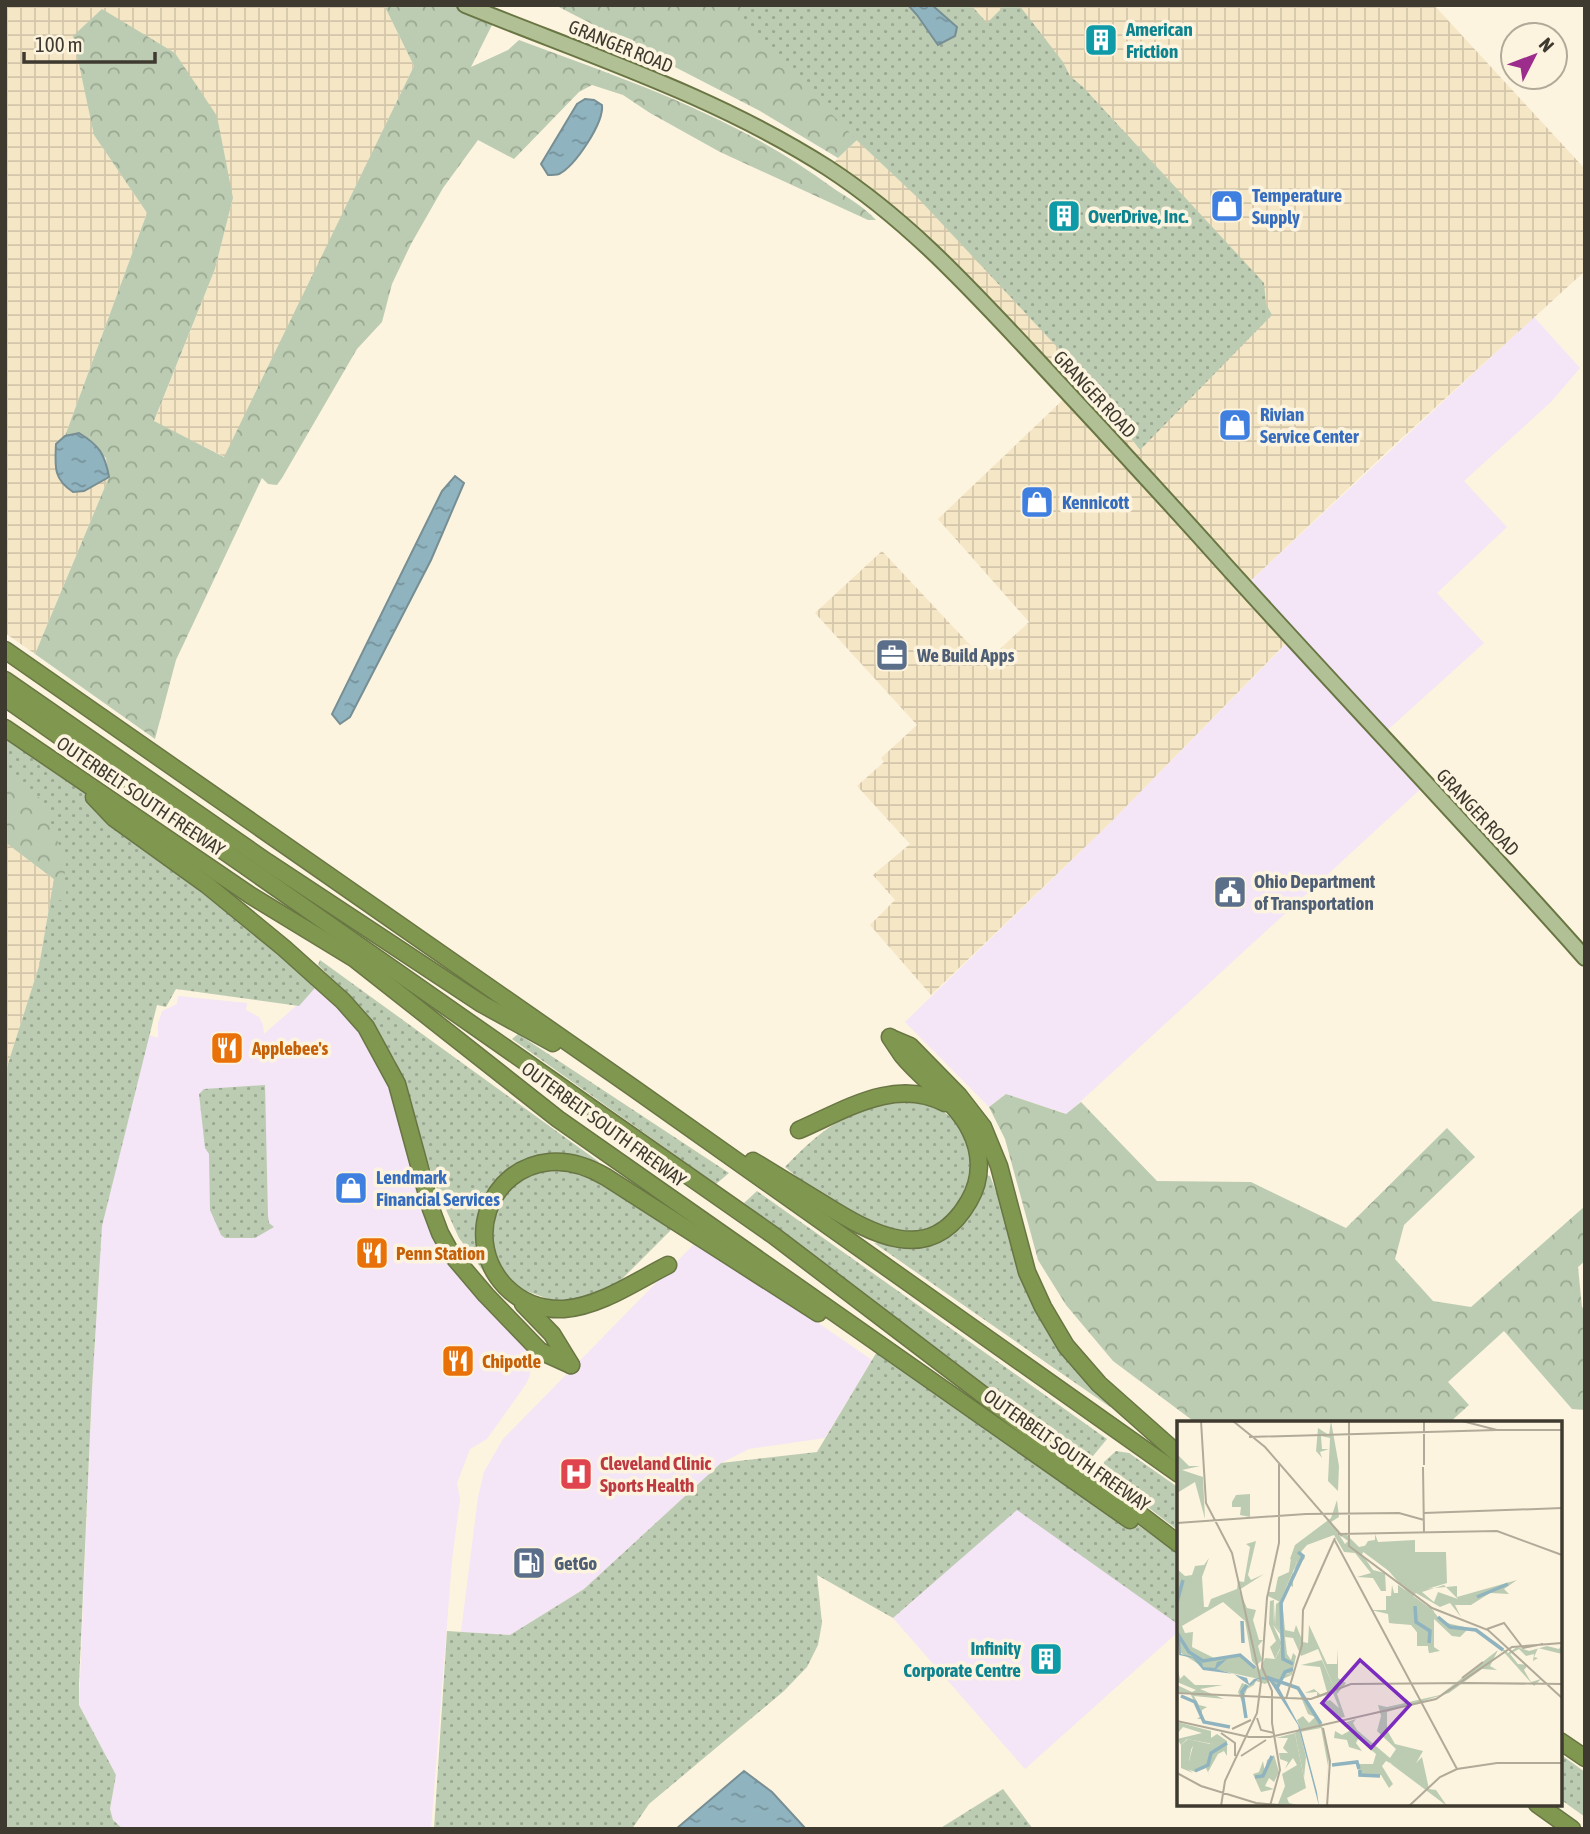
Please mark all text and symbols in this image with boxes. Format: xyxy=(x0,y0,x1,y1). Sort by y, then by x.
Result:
street label: GRANGER ROAD xyxy=(566,15,676,77)
place label: American Friction xyxy=(1125,18,1193,62)
scale bar xyxy=(24,21,156,65)
building icon: American Friction xyxy=(1082,21,1120,59)
north arrow xyxy=(1499,21,1569,91)
text: 100 m xyxy=(35,32,83,56)
text: N xyxy=(1535,33,1559,56)
place label: Temperature Supply xyxy=(1252,184,1342,228)
shop icon: Temperature Supply xyxy=(1208,187,1246,225)
building icon: OverDrive, Inc. xyxy=(1045,197,1083,235)
place label: OverDrive, Inc. xyxy=(1088,205,1189,227)
street label: GRANGER ROAD xyxy=(1049,346,1141,442)
place label: Rivian Service Center xyxy=(1260,403,1359,447)
shop icon: Rivian Service Center xyxy=(1216,406,1254,444)
shop icon: Kennicott xyxy=(1018,483,1056,521)
place label: Kennicott xyxy=(1062,491,1130,513)
office icon: We Build Apps xyxy=(873,636,911,674)
place label: We Build Apps xyxy=(916,644,1015,666)
street label: OUTERBELT SOUTH FREEWAY xyxy=(53,732,230,861)
street label: GRANGER ROAD xyxy=(1432,764,1524,860)
place label: Ohio Department of Transportation xyxy=(1254,870,1376,914)
public building icon: Ohio Department of Transportation xyxy=(1211,873,1249,911)
restaurant icon: Applebee's xyxy=(208,1029,246,1067)
place label: Applebee's xyxy=(251,1037,329,1059)
street label: OUTERBELT SOUTH FREEWAY xyxy=(518,1057,691,1191)
place label: Lendmark Financial Services xyxy=(376,1166,500,1210)
shop icon: Lendmark Financial Services xyxy=(332,1169,370,1207)
restaurant icon: Penn Station xyxy=(353,1234,391,1272)
place label: Penn Station xyxy=(396,1242,485,1264)
restaurant icon: Chipotle xyxy=(439,1342,477,1380)
place label: Chipotle xyxy=(482,1350,541,1372)
street label: OUTERBELT SOUTH FREEWAY xyxy=(980,1384,1155,1516)
inset map xyxy=(1177,1421,1562,1806)
place label: Cleveland Clinic Sports Health xyxy=(600,1452,711,1496)
hospital icon: Cleveland Clinic Sports Health xyxy=(557,1455,595,1493)
fuel station icon: GetGo xyxy=(510,1544,548,1582)
place label: GetGo xyxy=(554,1552,597,1574)
place label: Infinity Corporate Centre xyxy=(903,1637,1021,1681)
building icon: Infinity Corporate Centre xyxy=(1027,1640,1065,1678)

